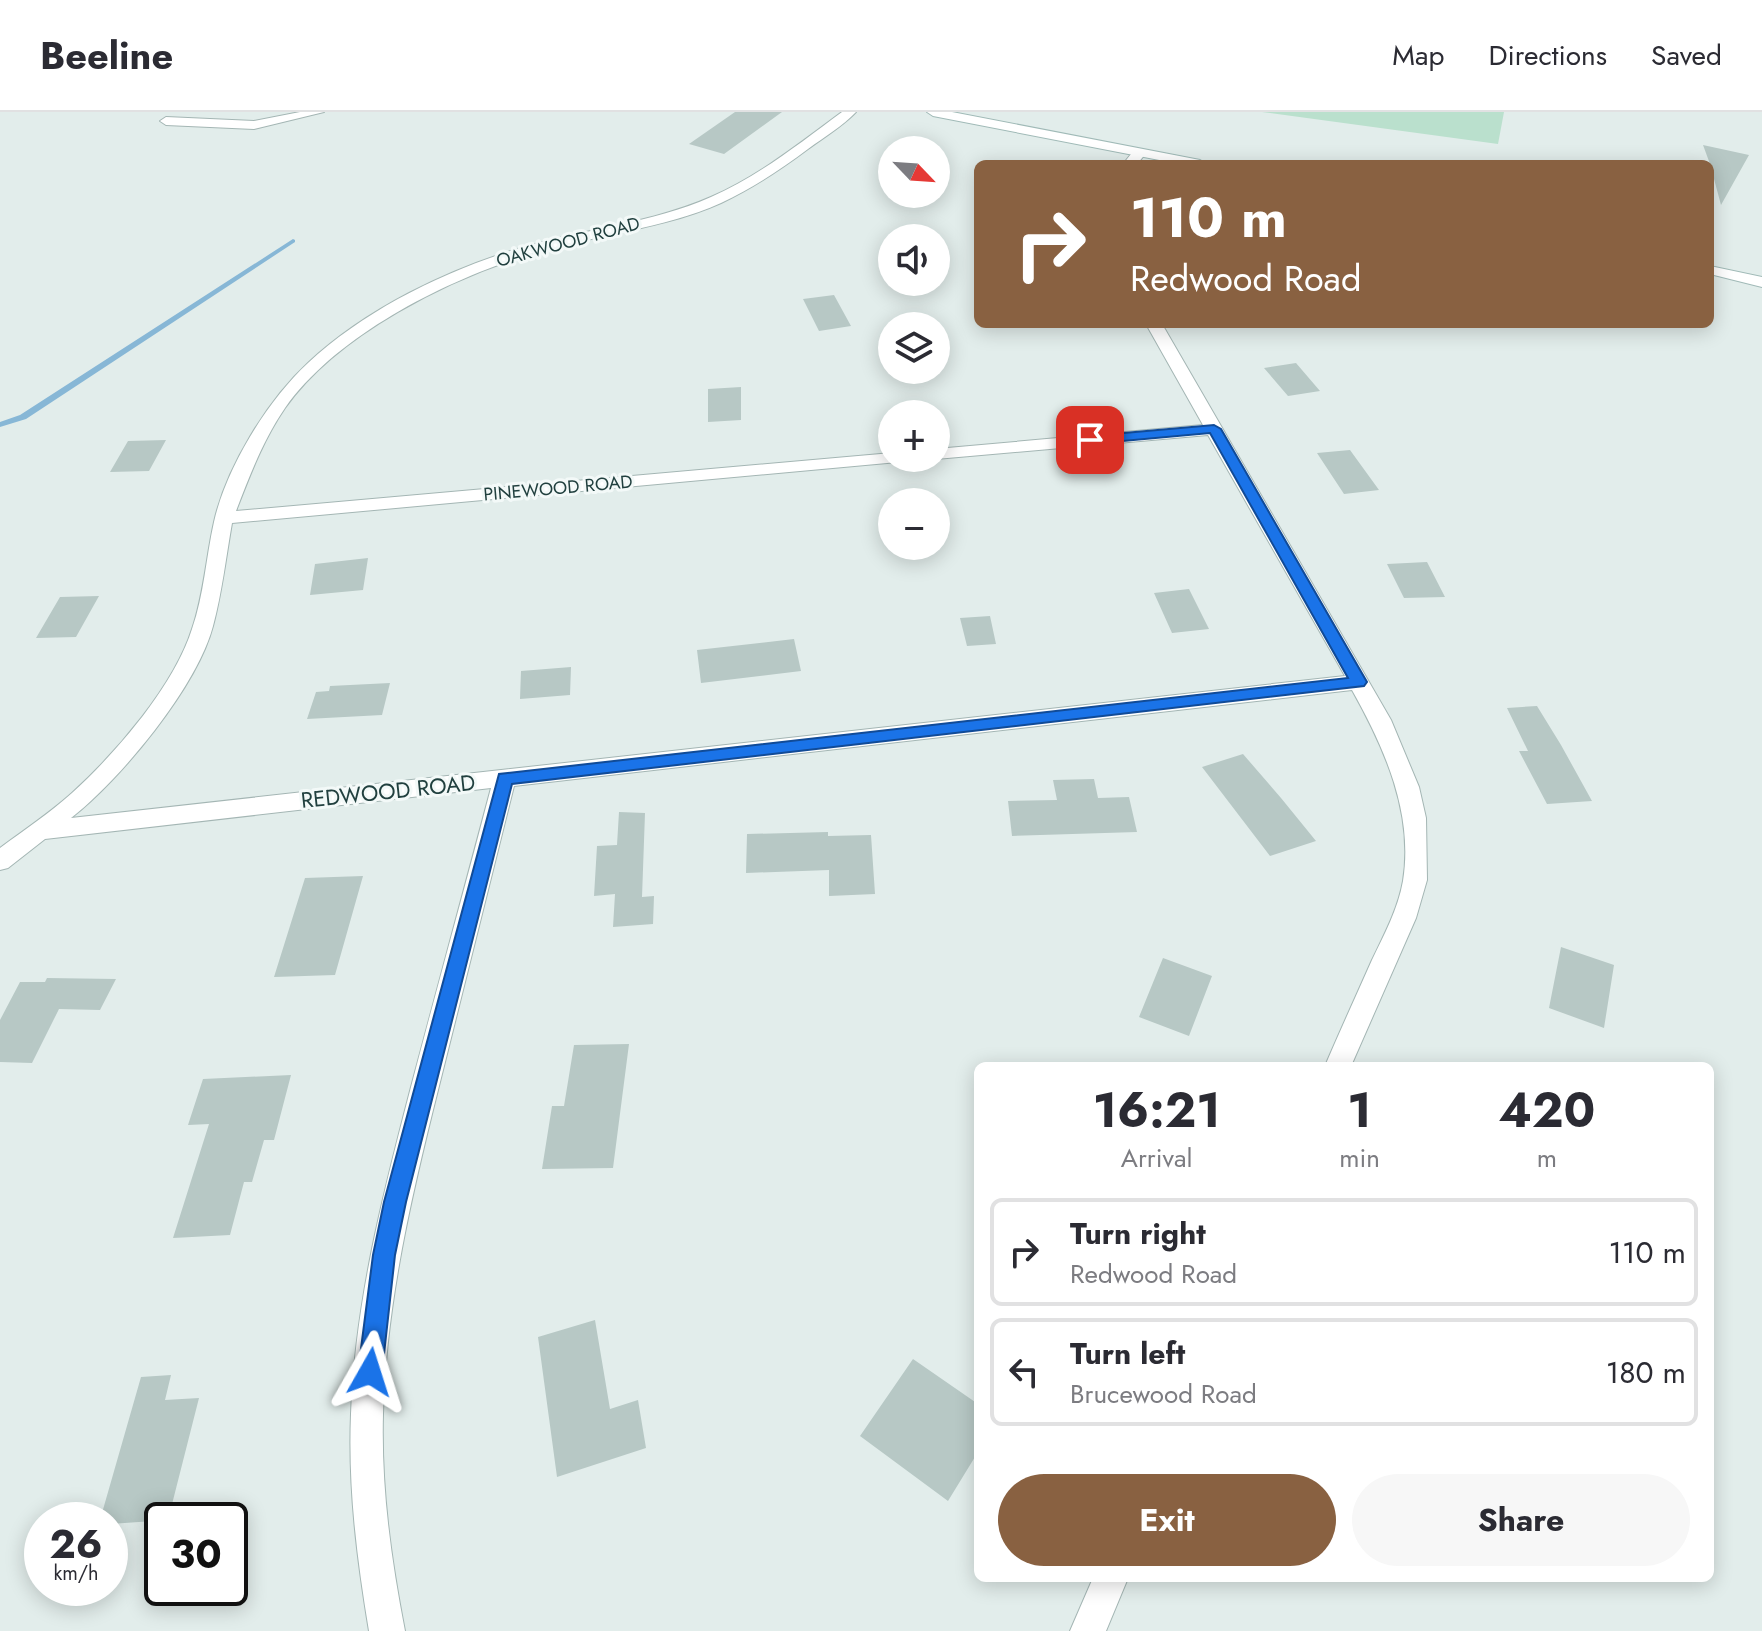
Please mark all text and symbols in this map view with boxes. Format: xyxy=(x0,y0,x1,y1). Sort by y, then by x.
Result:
text: Beeline xyxy=(40,28,173,83)
text: Map xyxy=(1392,35,1444,76)
text: Directions xyxy=(1488,35,1607,76)
text: Saved xyxy=(1651,35,1722,76)
north arrow xyxy=(878,136,950,208)
map controls xyxy=(878,136,950,560)
text: 110 m xyxy=(1130,177,1287,258)
icon: right xyxy=(998,192,1102,296)
street label: OAKWOOD ROAD xyxy=(493,210,643,274)
button: sound xyxy=(878,224,950,296)
text: Redwood Road xyxy=(1130,252,1361,304)
button: layers xyxy=(878,312,950,384)
button: + xyxy=(878,400,950,472)
pin xyxy=(1056,406,1124,474)
icon: arrive xyxy=(1068,418,1112,462)
street label: PINEWOOD ROAD xyxy=(482,469,634,507)
button: − xyxy=(878,488,950,560)
street label: REDWOOD ROAD xyxy=(299,766,477,816)
text: 16:21 xyxy=(1093,1076,1221,1145)
text: 1 xyxy=(1347,1076,1372,1145)
text: 420 xyxy=(1499,1076,1595,1145)
text: Arrival xyxy=(1121,1139,1192,1177)
text: min xyxy=(1339,1139,1380,1177)
text: m xyxy=(1537,1139,1557,1177)
text: Turn right xyxy=(1070,1212,1206,1255)
icon: right xyxy=(1002,1230,1046,1274)
text: 110 m xyxy=(1609,1231,1686,1274)
text: Redwood Road xyxy=(1070,1255,1237,1293)
position arrow xyxy=(328,1330,412,1414)
text: Turn left xyxy=(1070,1332,1185,1375)
icon: left xyxy=(1002,1350,1046,1394)
text: 180 m xyxy=(1606,1351,1686,1394)
text: Brucewood Road xyxy=(1070,1375,1257,1413)
button: Exit xyxy=(998,1474,1336,1566)
button: Share xyxy=(1352,1474,1690,1566)
speed limit sign: 30 xyxy=(144,1502,248,1606)
text: 26 xyxy=(50,1515,103,1573)
text: km/h xyxy=(53,1559,99,1588)

